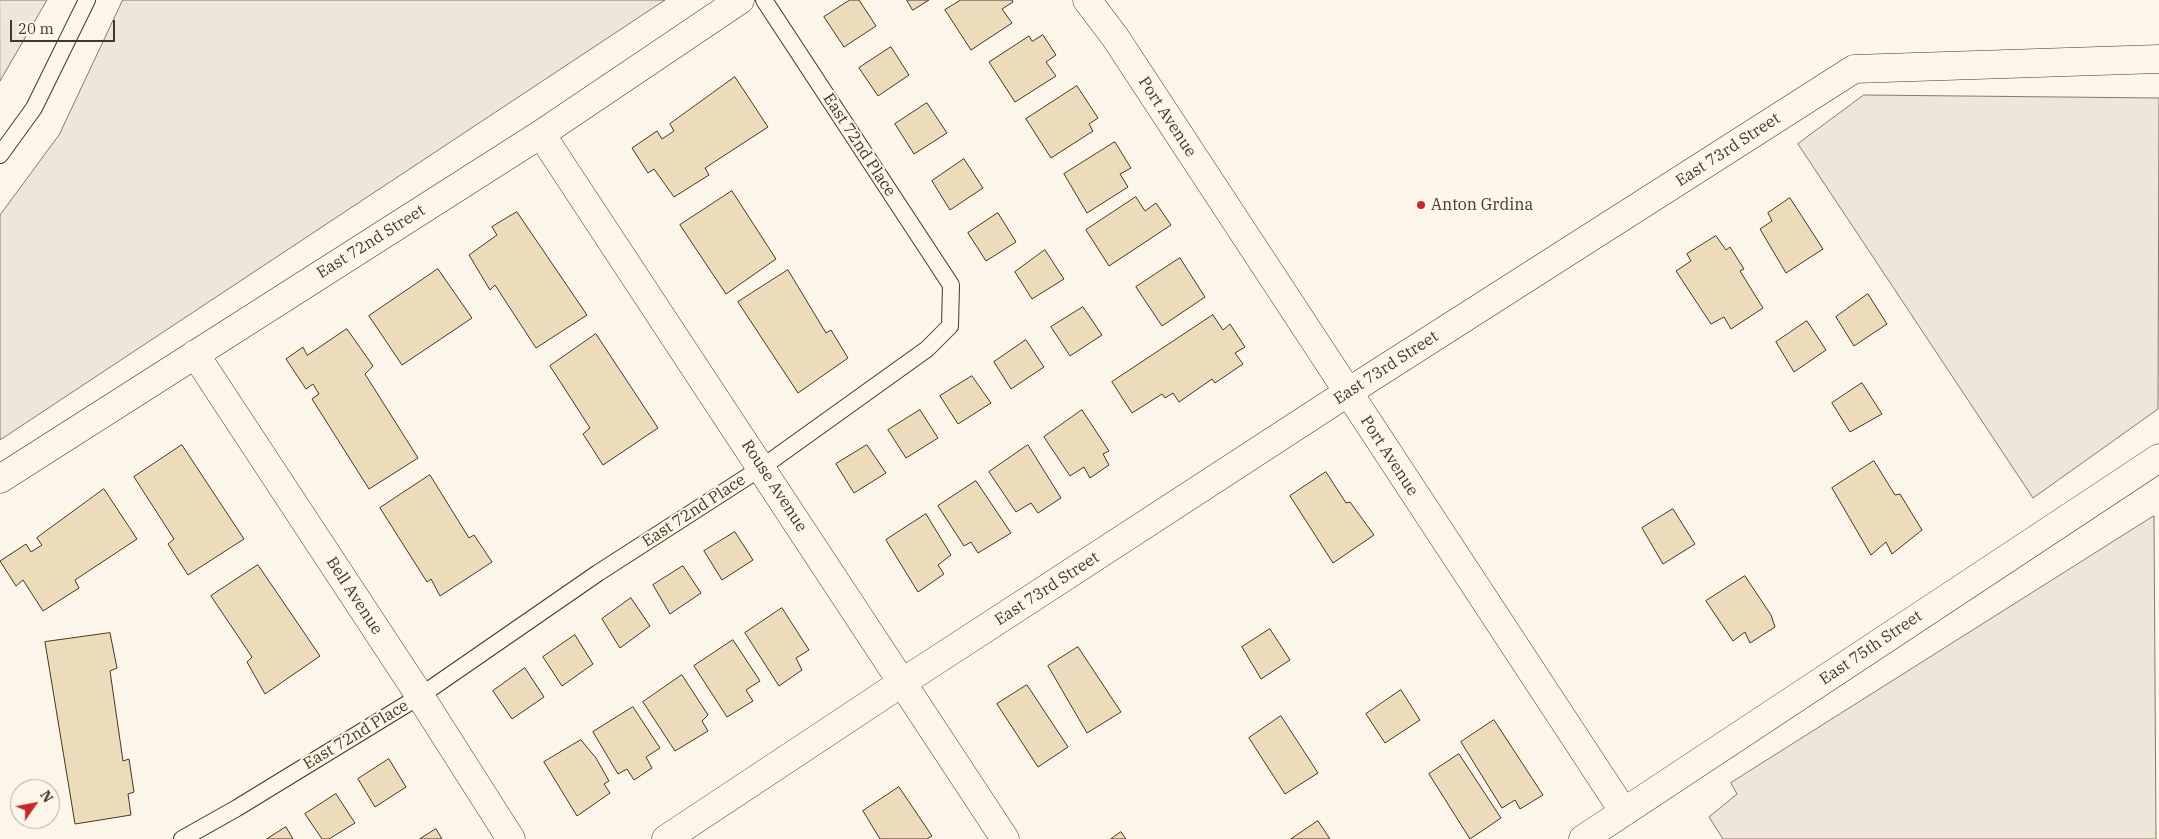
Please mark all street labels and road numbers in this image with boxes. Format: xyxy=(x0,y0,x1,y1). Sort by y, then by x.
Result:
street label: Port Avenue xyxy=(1134,73,1200,161)
street label: East 72nd Place xyxy=(819,90,899,200)
street label: East 73rd Street xyxy=(1672,109,1784,191)
street label: East 72nd Street xyxy=(313,201,429,283)
street label: East 73rd Street xyxy=(1330,327,1442,409)
street label: Port Avenue xyxy=(1356,412,1422,500)
street label: Rouse Avenue xyxy=(737,436,811,536)
street label: East 72nd Place xyxy=(639,471,749,551)
street label: East 73rd Street xyxy=(991,548,1103,630)
street label: Bell Avenue xyxy=(322,554,386,638)
street label: East 75th Street xyxy=(1816,607,1926,689)
street label: East 72nd Place xyxy=(300,696,412,774)

